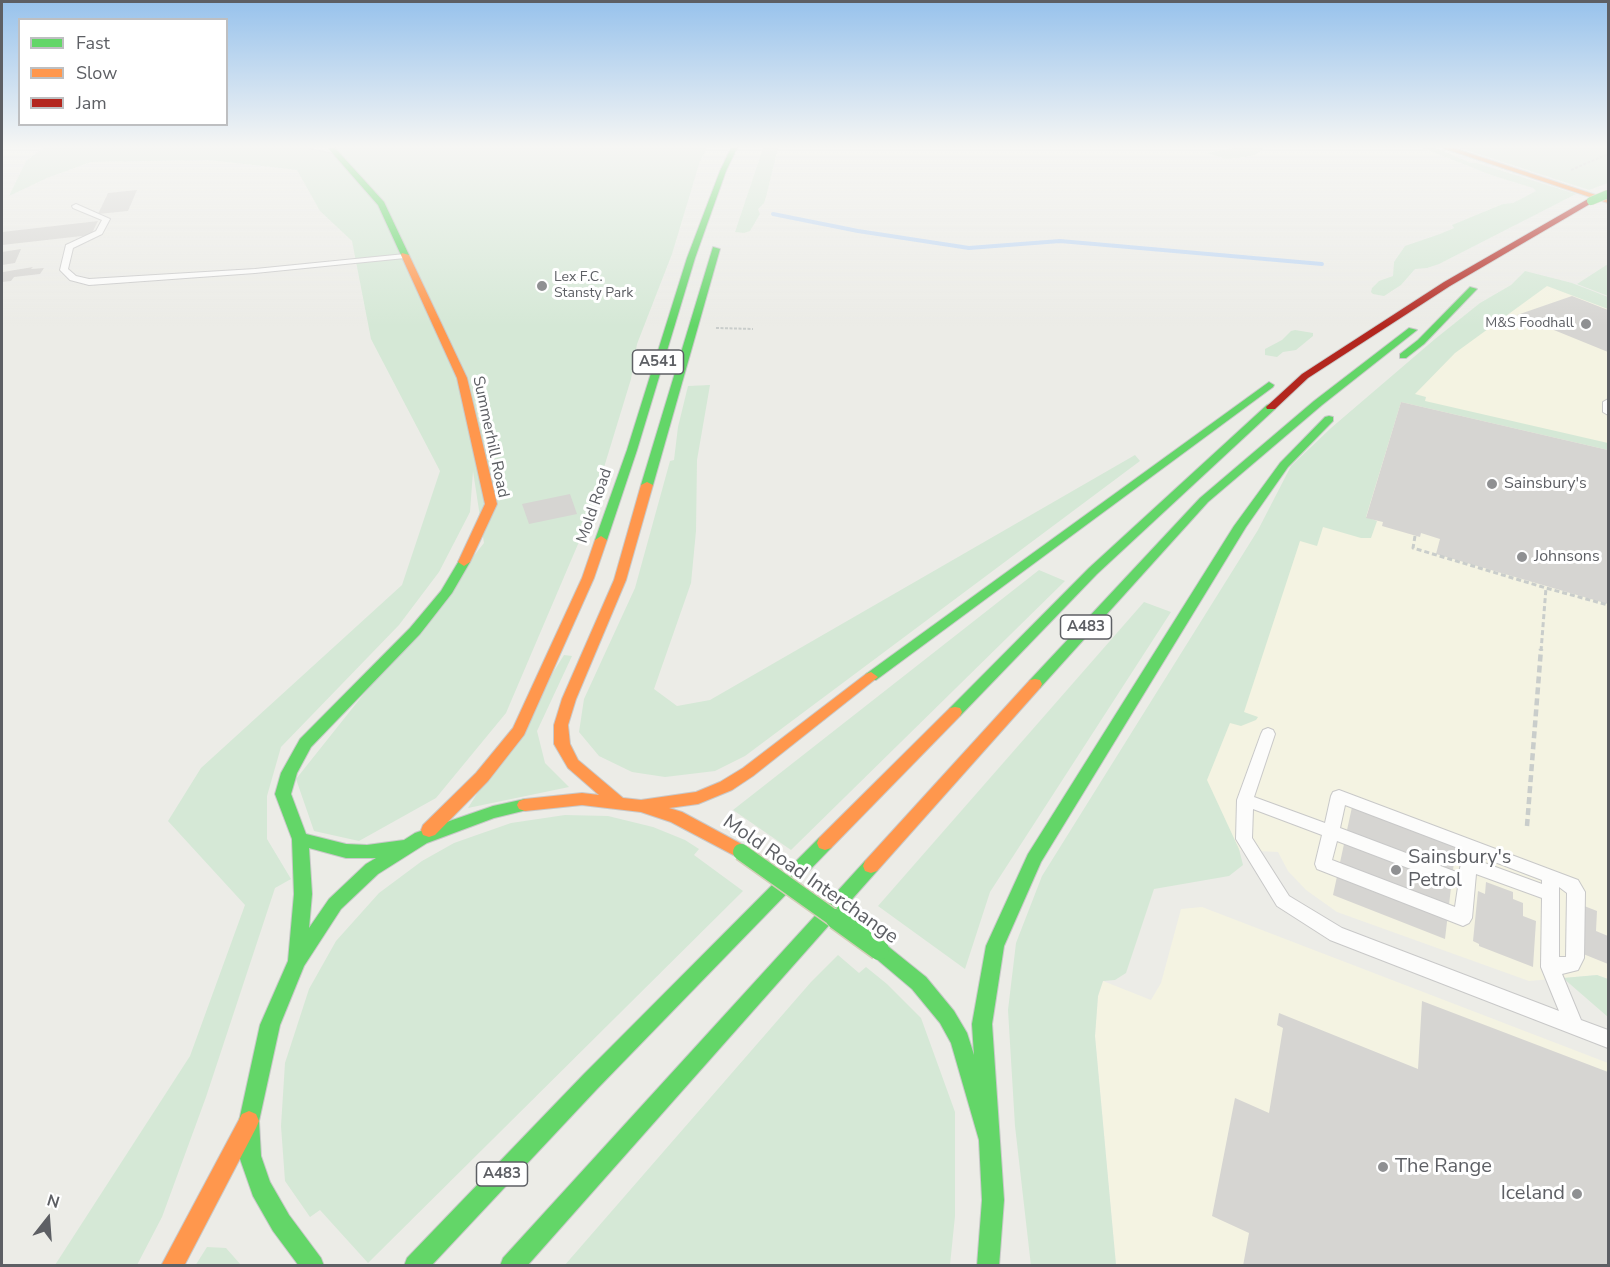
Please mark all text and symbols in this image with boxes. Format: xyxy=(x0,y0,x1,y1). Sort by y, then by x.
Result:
legend xyxy=(18,18,228,126)
text: Fast xyxy=(76,31,110,55)
text: Slow xyxy=(76,61,117,85)
text: Jam xyxy=(76,91,107,115)
place label: Lex F.C. Stansty Park xyxy=(554,270,633,302)
marker: Lex F.C. Stansty Park xyxy=(535,279,549,293)
place label: M&S Foodhall xyxy=(1485,316,1574,332)
marker: M&S Foodhall xyxy=(1579,317,1593,331)
road number: A541 xyxy=(632,350,684,374)
street label: Summerhill Road xyxy=(468,374,512,500)
street label: Mold Road xyxy=(573,466,617,546)
place label: Sainsbury's xyxy=(1504,474,1587,494)
marker: Sainsbury's xyxy=(1485,477,1499,491)
place label: Johnsons xyxy=(1534,547,1600,567)
marker: Johnsons xyxy=(1515,550,1529,564)
road number: A483 xyxy=(1060,615,1112,639)
street label: Mold Road Interchange xyxy=(718,810,902,950)
place label: Sainsbury's Petrol xyxy=(1408,846,1511,893)
marker: Sainsbury's Petrol xyxy=(1389,863,1403,877)
place label: The Range xyxy=(1395,1155,1492,1179)
marker: The Range xyxy=(1376,1160,1390,1174)
road number: A483 xyxy=(476,1162,528,1186)
place label: Iceland xyxy=(1501,1182,1565,1206)
marker: Iceland xyxy=(1570,1187,1584,1201)
north arrow xyxy=(18,1189,78,1249)
text: N xyxy=(44,1190,62,1214)

